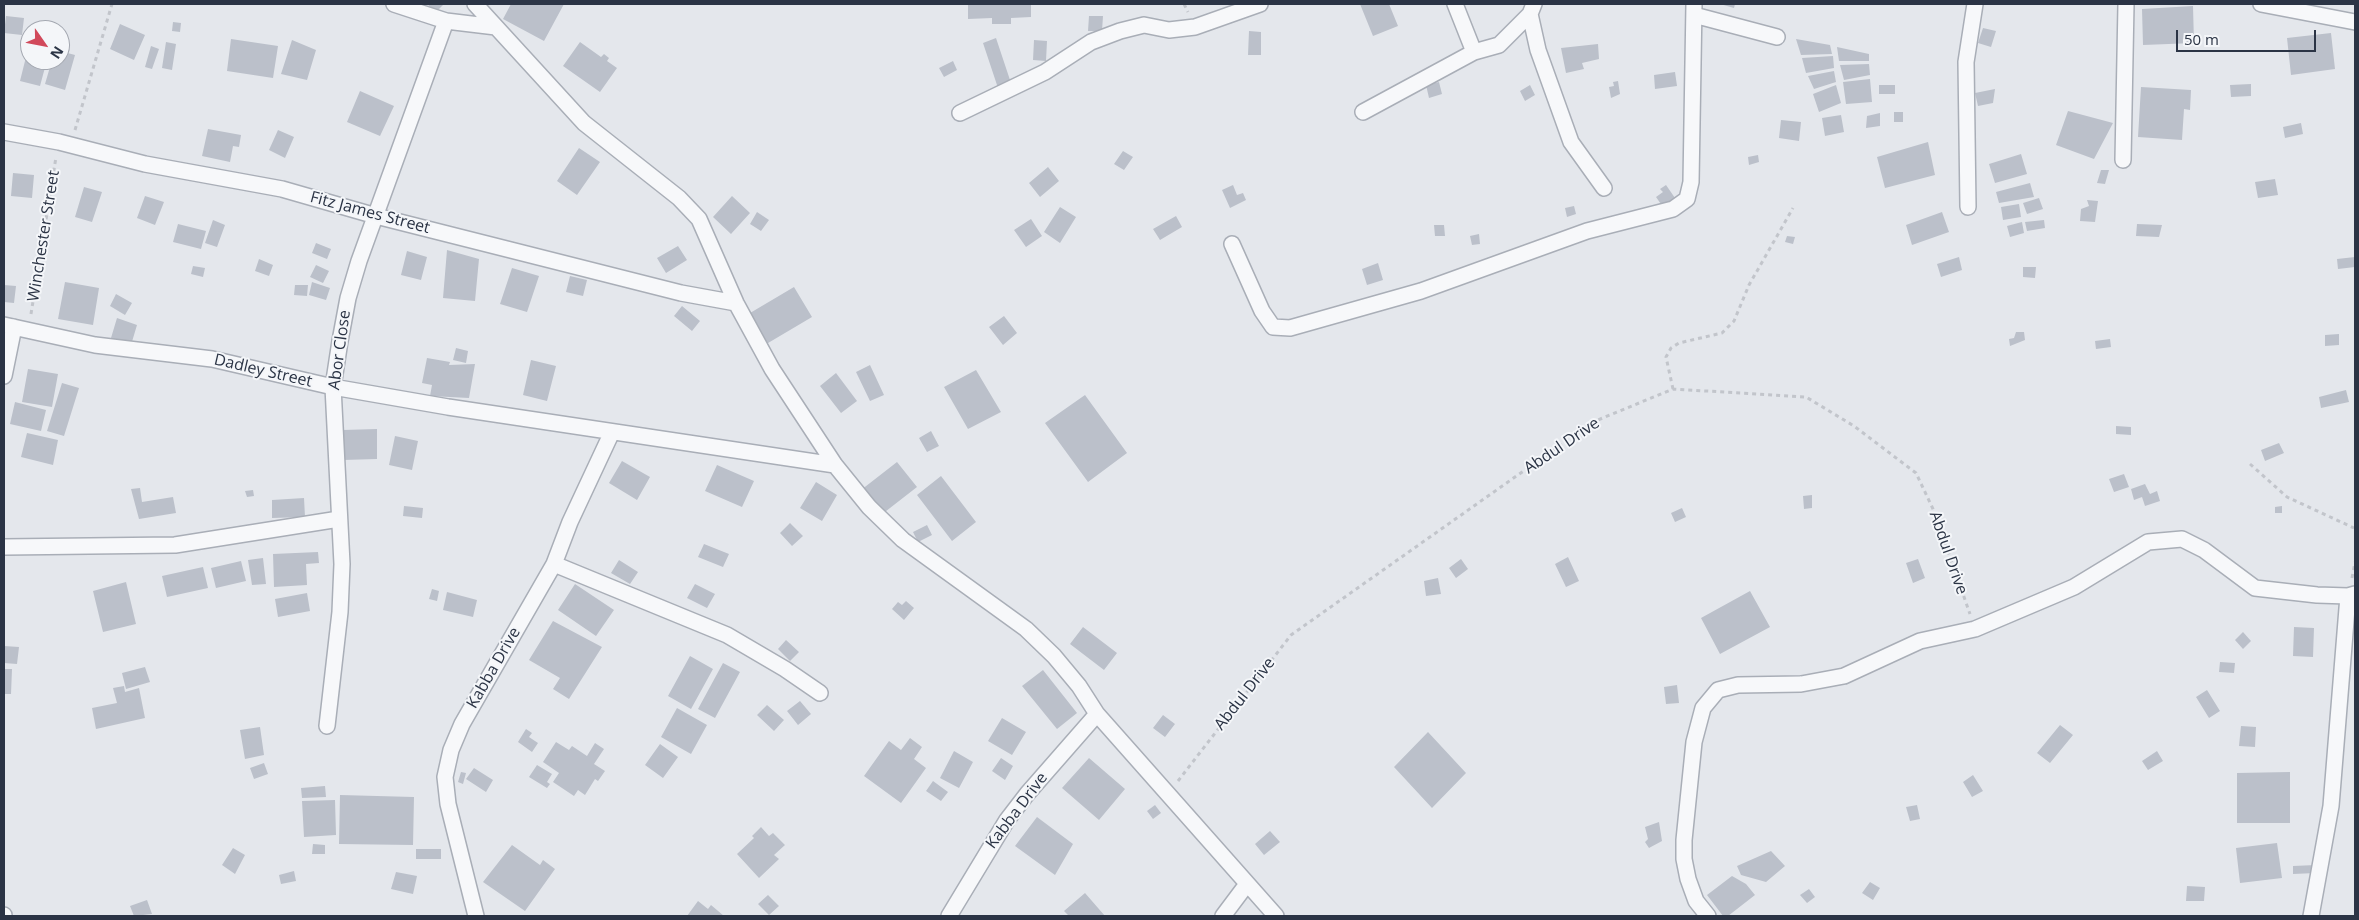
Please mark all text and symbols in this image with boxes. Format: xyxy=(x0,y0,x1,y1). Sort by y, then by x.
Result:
north arrow xyxy=(20,20,70,70)
scale bar xyxy=(2179,20,2319,52)
text: 50 m xyxy=(2184,29,2219,49)
text: N xyxy=(46,43,68,63)
street label: Winchester Street xyxy=(24,169,64,303)
street label: Fitz James Street xyxy=(308,188,432,238)
street label: Abor Close xyxy=(325,309,355,391)
street label: Dadley Street xyxy=(212,350,314,392)
street label: Abdul Drive xyxy=(1521,414,1603,478)
street label: Abdul Drive xyxy=(1925,509,1971,597)
street label: Kabba Drive xyxy=(463,624,525,712)
street label: Abdul Drive xyxy=(1211,654,1279,734)
street label: Kabba Drive xyxy=(982,769,1052,853)

